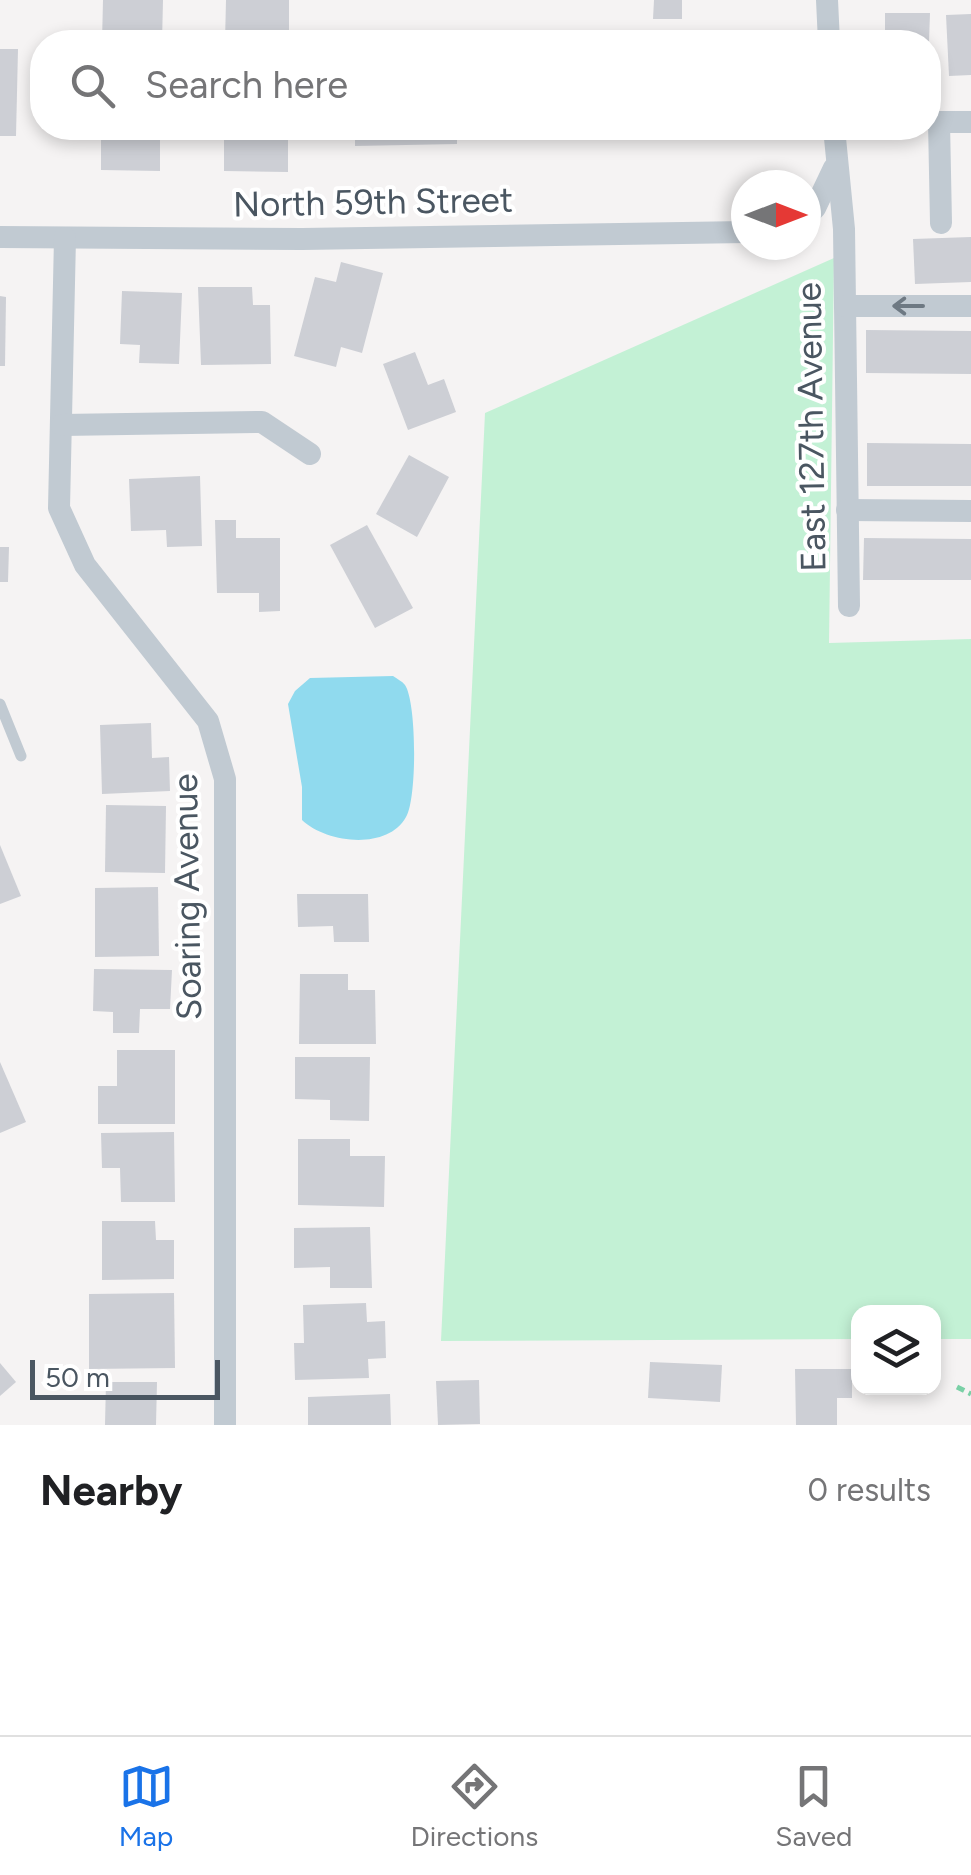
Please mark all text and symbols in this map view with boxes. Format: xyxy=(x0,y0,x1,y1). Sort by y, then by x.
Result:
search box xyxy=(30,30,941,140)
icon: search xyxy=(65,58,120,113)
text: Search here xyxy=(145,62,348,108)
north arrow xyxy=(731,170,821,260)
street label: North 59th Street xyxy=(233,179,513,225)
street label: East 127th Avenue xyxy=(787,282,835,572)
one-way arrow xyxy=(892,296,924,316)
street label: Soaring Avenue xyxy=(164,773,210,1021)
map controls xyxy=(851,1305,941,1395)
button: layers xyxy=(851,1305,941,1395)
scale bar xyxy=(30,1355,220,1400)
text: 50 m xyxy=(45,1360,110,1394)
text: Nearby xyxy=(40,1465,182,1516)
text: 0 results xyxy=(807,1471,931,1509)
tab: Map xyxy=(119,1759,174,1853)
tab: Directions xyxy=(411,1759,538,1853)
tab: Saved xyxy=(775,1759,852,1853)

